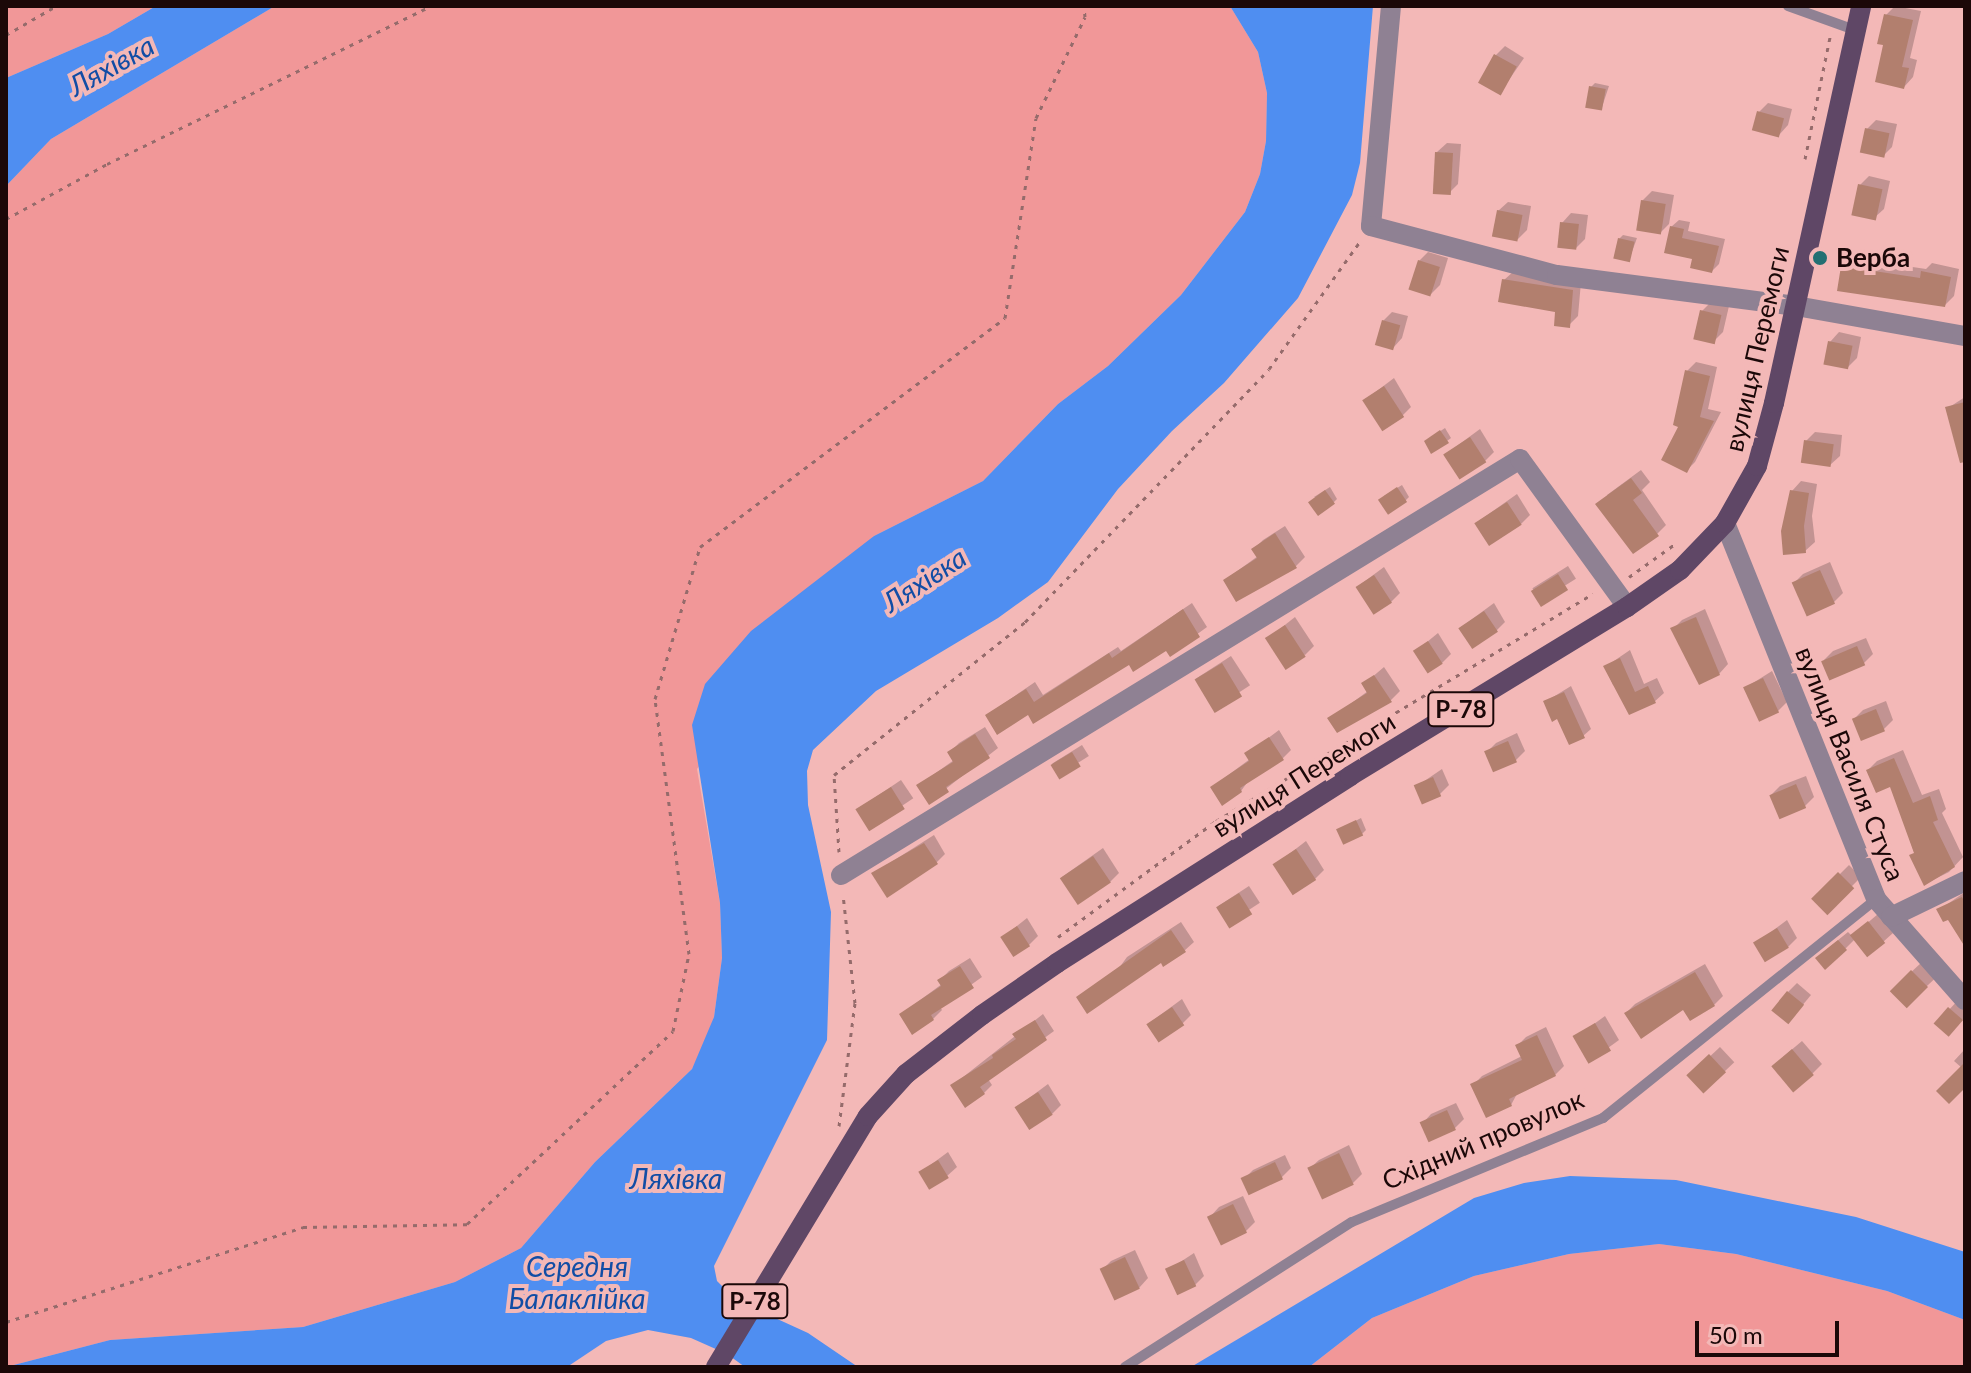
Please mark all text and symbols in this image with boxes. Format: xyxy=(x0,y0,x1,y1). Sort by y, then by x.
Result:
water label: Ляхівка xyxy=(62,28,160,102)
place label: Верба xyxy=(1836,242,1910,274)
street label: вулиця Перемоги xyxy=(1718,243,1796,455)
marker: Верба xyxy=(1811,249,1829,267)
water label: Ляхівка xyxy=(876,540,972,618)
street label: вулиця Василя Стуса xyxy=(1789,642,1911,886)
road number: Р-78 xyxy=(1427,689,1495,729)
street label: вулиця Перемоги xyxy=(1207,706,1401,844)
street label: Східний провулок xyxy=(1378,1083,1588,1197)
water label: Ляхівка xyxy=(630,1161,722,1195)
water label: Середня Балаклійка xyxy=(508,1249,646,1315)
road number: Р-78 xyxy=(721,1281,789,1321)
scale bar xyxy=(1699,1305,1843,1355)
text: 50 m xyxy=(1709,1320,1763,1349)

